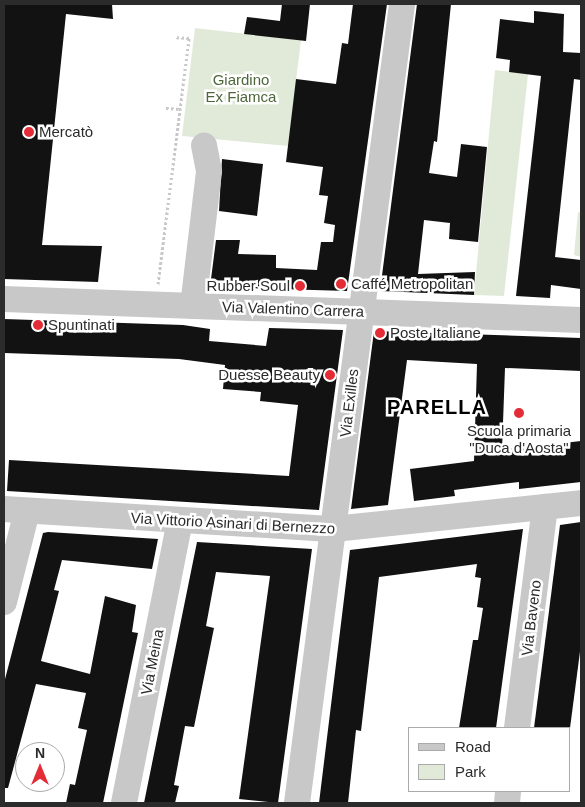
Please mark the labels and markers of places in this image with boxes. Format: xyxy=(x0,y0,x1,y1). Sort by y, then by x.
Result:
place label: Mercatò xyxy=(39,123,93,141)
marker: Mercatò xyxy=(23,126,35,138)
place label: Caffé Metropolitan xyxy=(351,275,473,293)
place label: Rubber Soul xyxy=(207,277,290,295)
marker: Caffé Metropolitan xyxy=(335,278,347,290)
marker: Rubber Soul xyxy=(294,280,306,292)
place label: Spuntinati xyxy=(48,316,115,334)
marker: Spuntinati xyxy=(32,319,44,331)
place label: Poste Italiane xyxy=(390,324,481,342)
marker: Poste Italiane xyxy=(374,327,386,339)
place label: Duesse Beauty xyxy=(218,366,320,384)
marker: Duesse Beauty xyxy=(324,369,336,381)
marker: Scuola primaria "Duca d'Aosta" xyxy=(513,407,525,419)
place label: Scuola primaria "Duca d'Aosta" xyxy=(467,421,571,456)

